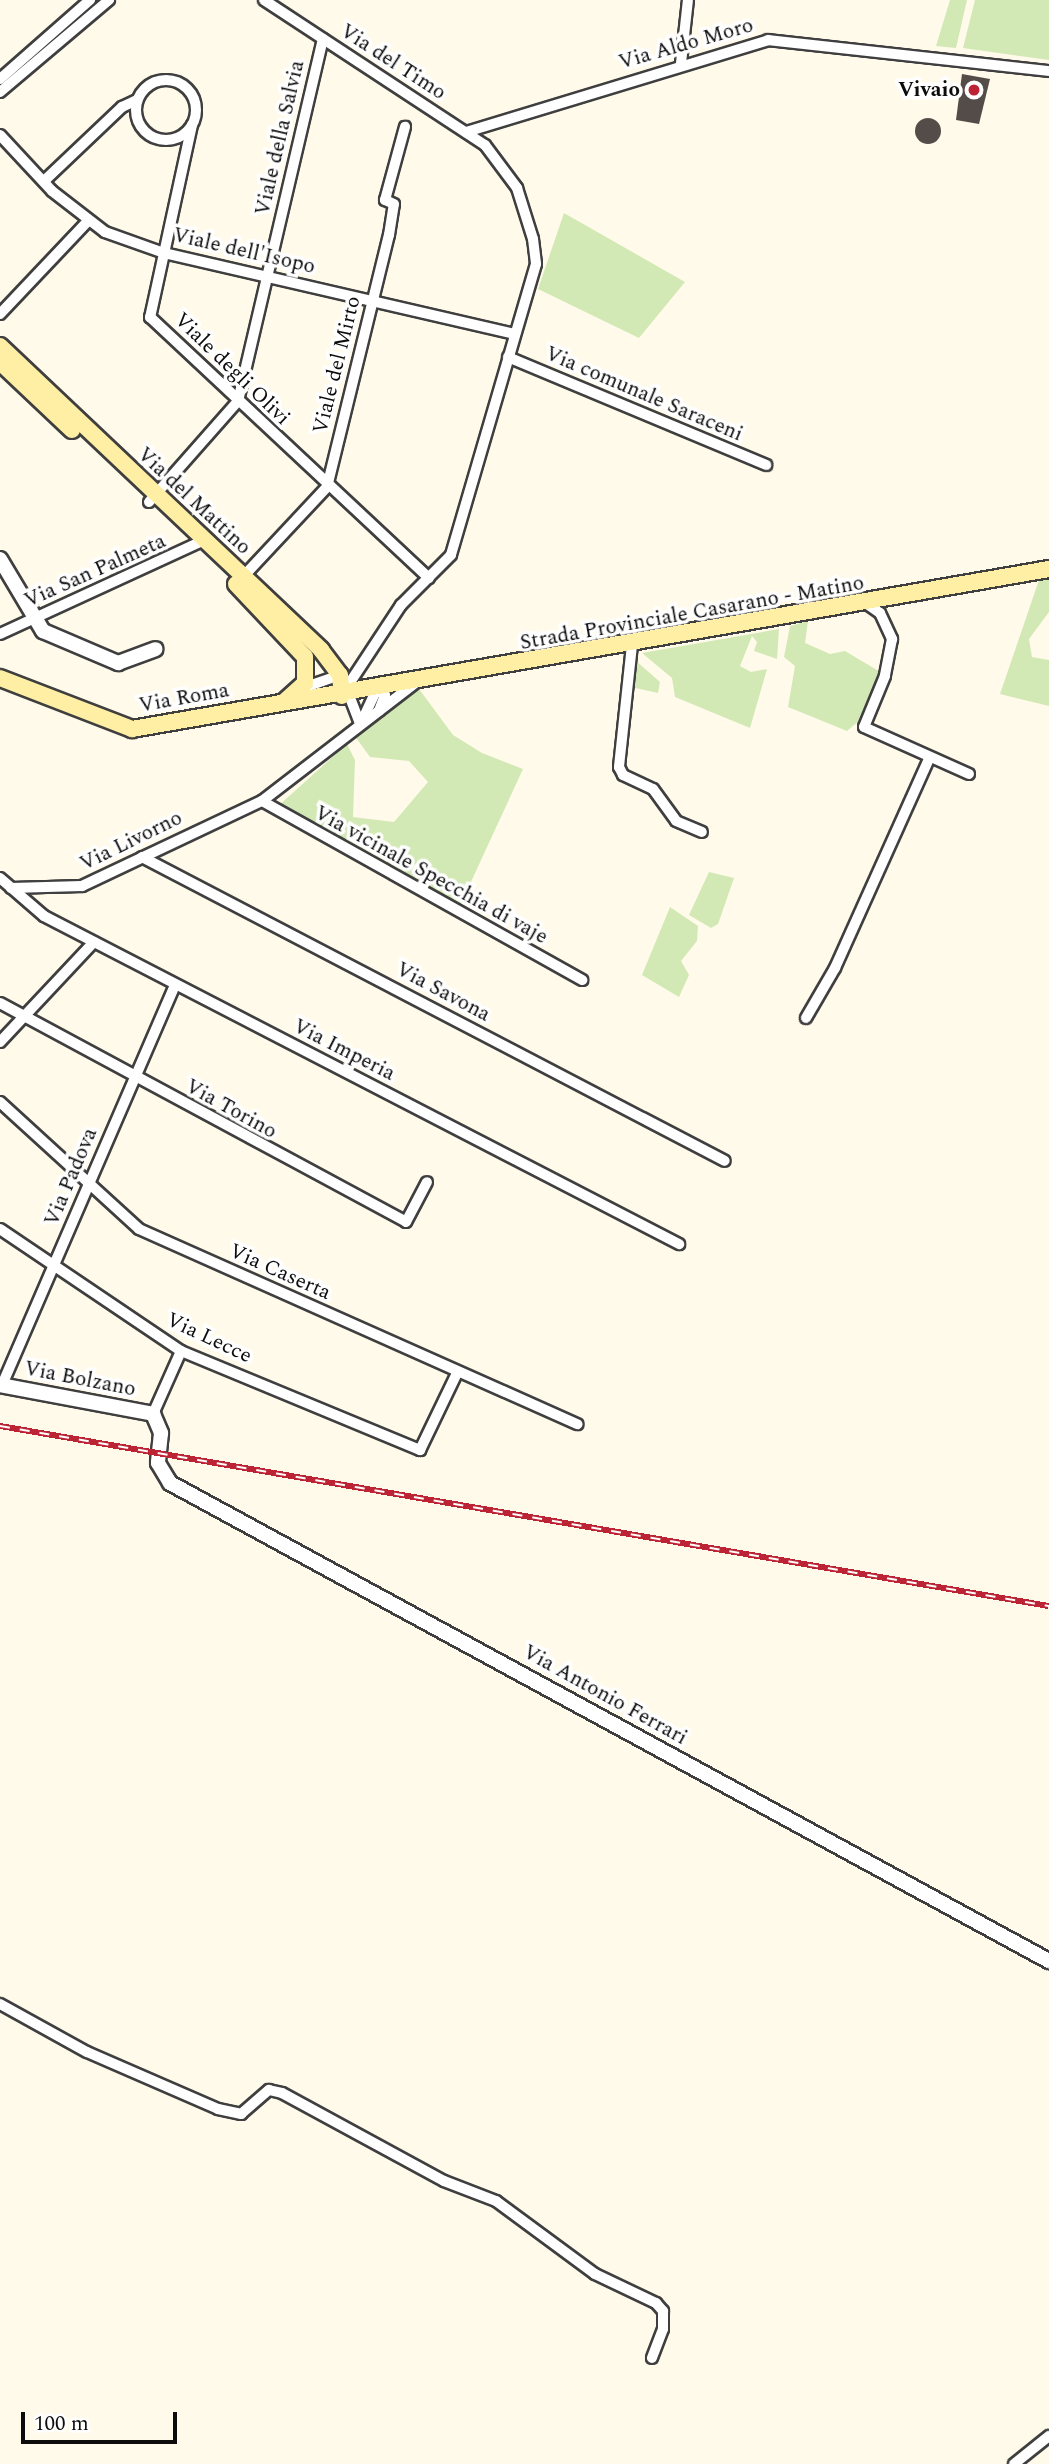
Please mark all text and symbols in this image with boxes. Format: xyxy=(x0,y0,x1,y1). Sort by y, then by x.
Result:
street label: Via Aldo Moro xyxy=(616,13,756,75)
street label: Via del Timo xyxy=(335,18,451,106)
street label: Viale della Salvia xyxy=(250,58,310,218)
place label: Vivaio xyxy=(898,77,960,103)
marker: Vivaio xyxy=(966,82,982,98)
street label: Viale dell'Isopo xyxy=(170,222,318,280)
street label: Viale del Mirto xyxy=(308,294,366,436)
street label: Viale degli Olivi xyxy=(169,307,295,431)
street label: Via comunale Saraceni xyxy=(541,341,747,447)
street label: Via del Mattino xyxy=(132,442,256,560)
street label: Via San Palmeta xyxy=(20,529,170,613)
street label: Strada Provinciale Casarano - Matino xyxy=(518,570,866,656)
street label: Via Roma xyxy=(137,678,231,718)
street label: Via vicinale Specchia di vaje xyxy=(310,800,552,950)
street label: Via Livorno xyxy=(76,805,186,877)
street label: Via Savona xyxy=(391,957,495,1027)
street label: Via Imperia xyxy=(289,1014,399,1086)
street label: Via Torino xyxy=(181,1074,281,1144)
street label: Via Padova xyxy=(39,1124,103,1230)
street label: Via Caserta xyxy=(225,1238,335,1306)
street label: Via Lecce xyxy=(162,1307,256,1369)
street label: Via Bolzano xyxy=(22,1356,138,1402)
street label: Via Antonio Ferrari xyxy=(518,1639,692,1751)
scale bar xyxy=(24,2398,180,2442)
text: 100 m xyxy=(34,2408,89,2440)

